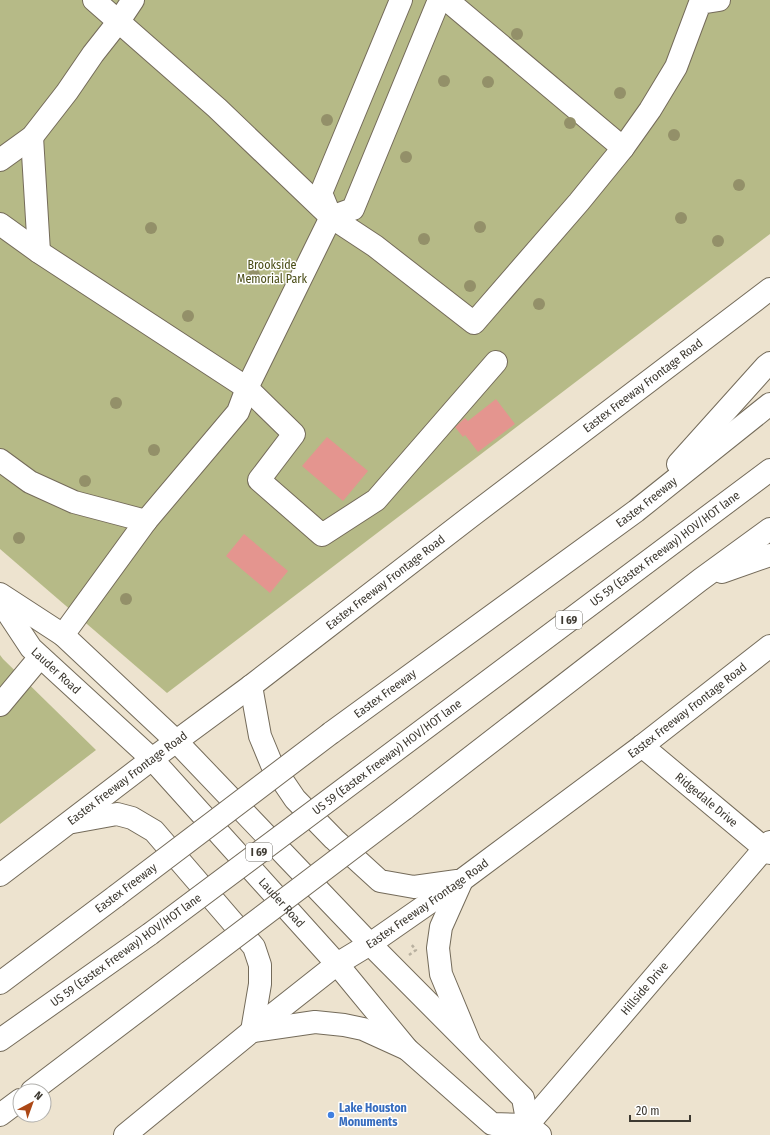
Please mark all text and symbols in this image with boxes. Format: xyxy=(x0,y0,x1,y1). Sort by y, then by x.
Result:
park label: Brookside Memorial Park xyxy=(237,258,308,286)
street label: Eastex Freeway Frontage Road xyxy=(580,336,705,435)
street label: Eastex Freeway xyxy=(613,474,680,530)
street label: US 59 (Eastex Freeway) HOV/HOT lane xyxy=(587,488,743,609)
street label: Eastex Freeway Frontage Road xyxy=(323,532,448,633)
road number: I 69 xyxy=(556,611,582,629)
street label: Lauder Road xyxy=(28,645,83,697)
street label: Eastex Freeway Frontage Road xyxy=(625,660,749,761)
street label: Eastex Freeway xyxy=(351,666,419,721)
street label: US 59 (Eastex Freeway) HOV/HOT lane xyxy=(310,696,464,818)
street label: Eastex Freeway Frontage Road xyxy=(65,728,190,828)
street label: Ridgedale Drive xyxy=(672,770,741,830)
road number: I 69 xyxy=(246,843,272,861)
street label: Eastex Freeway Frontage Road xyxy=(364,856,491,952)
street label: Eastex Freeway xyxy=(92,860,160,916)
street label: Lauder Road xyxy=(256,875,308,930)
street label: US 59 (Eastex Freeway) HOV/HOT lane xyxy=(48,890,204,1009)
street label: Hillside Drive xyxy=(618,959,671,1018)
north arrow xyxy=(12,1083,52,1123)
text: N xyxy=(31,1089,45,1103)
scale bar xyxy=(630,1097,690,1123)
place label: Lake Houston Monuments xyxy=(339,1101,407,1129)
text: 20 m xyxy=(636,1104,660,1118)
marker: Lake Houston Monuments xyxy=(326,1110,336,1120)

